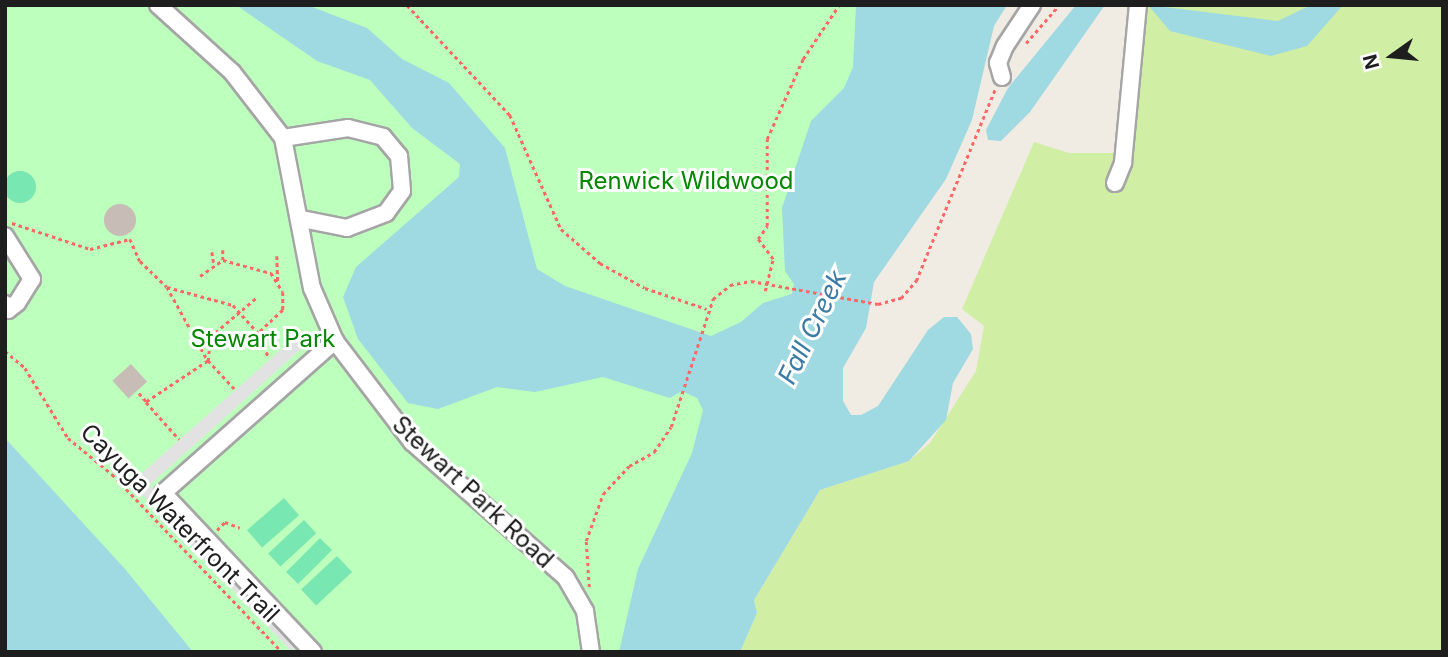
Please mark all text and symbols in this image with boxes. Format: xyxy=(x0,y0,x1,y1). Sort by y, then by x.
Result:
north arrow xyxy=(1357,21,1427,91)
text: N xyxy=(1358,52,1384,72)
park label: Renwick Wildwood xyxy=(578,167,794,195)
water label: Fall Creek xyxy=(771,265,853,389)
park label: Stewart Park xyxy=(190,325,336,353)
street label: Stewart Park Road xyxy=(386,410,560,574)
street label: Cayuga Waterfront Trail xyxy=(75,418,285,628)

